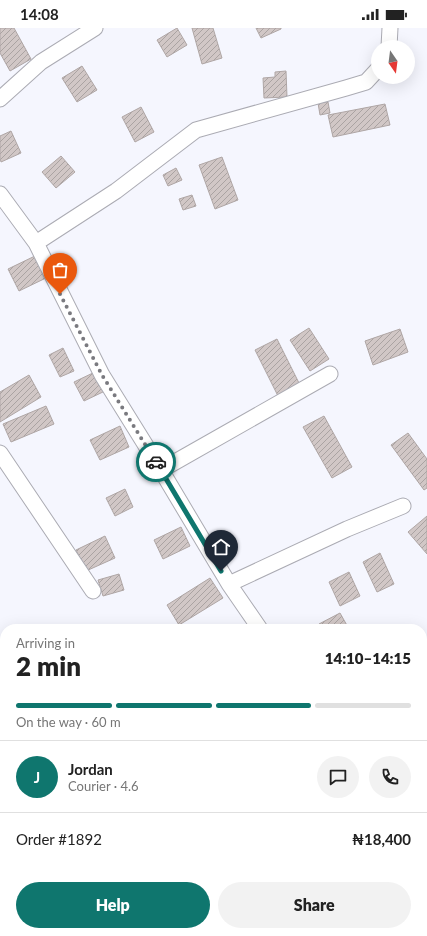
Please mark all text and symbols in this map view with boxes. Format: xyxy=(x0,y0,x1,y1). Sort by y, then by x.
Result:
text: 14:08 xyxy=(20,5,59,23)
north arrow xyxy=(371,40,415,84)
map controls xyxy=(371,40,415,84)
pin xyxy=(43,253,77,294)
icon: bag xyxy=(49,259,71,281)
courier xyxy=(136,442,176,482)
icon: car xyxy=(145,451,167,473)
pin xyxy=(204,530,238,571)
icon: home xyxy=(210,536,232,558)
text: Arriving in xyxy=(16,635,75,651)
text: 14:10–14:15 xyxy=(325,649,411,667)
text: 2 min xyxy=(16,650,81,682)
text: On the way · 60 m xyxy=(16,714,121,730)
button: chat xyxy=(317,756,359,798)
button: phone xyxy=(369,756,411,798)
text: Jordan xyxy=(68,760,113,778)
text: J xyxy=(34,768,40,786)
text: Courier · 4.6 xyxy=(68,778,139,794)
text: Order #1892 xyxy=(16,830,102,848)
text: ₦18,400 xyxy=(352,830,411,848)
button: Help xyxy=(16,882,210,928)
button: Share xyxy=(218,882,411,928)

